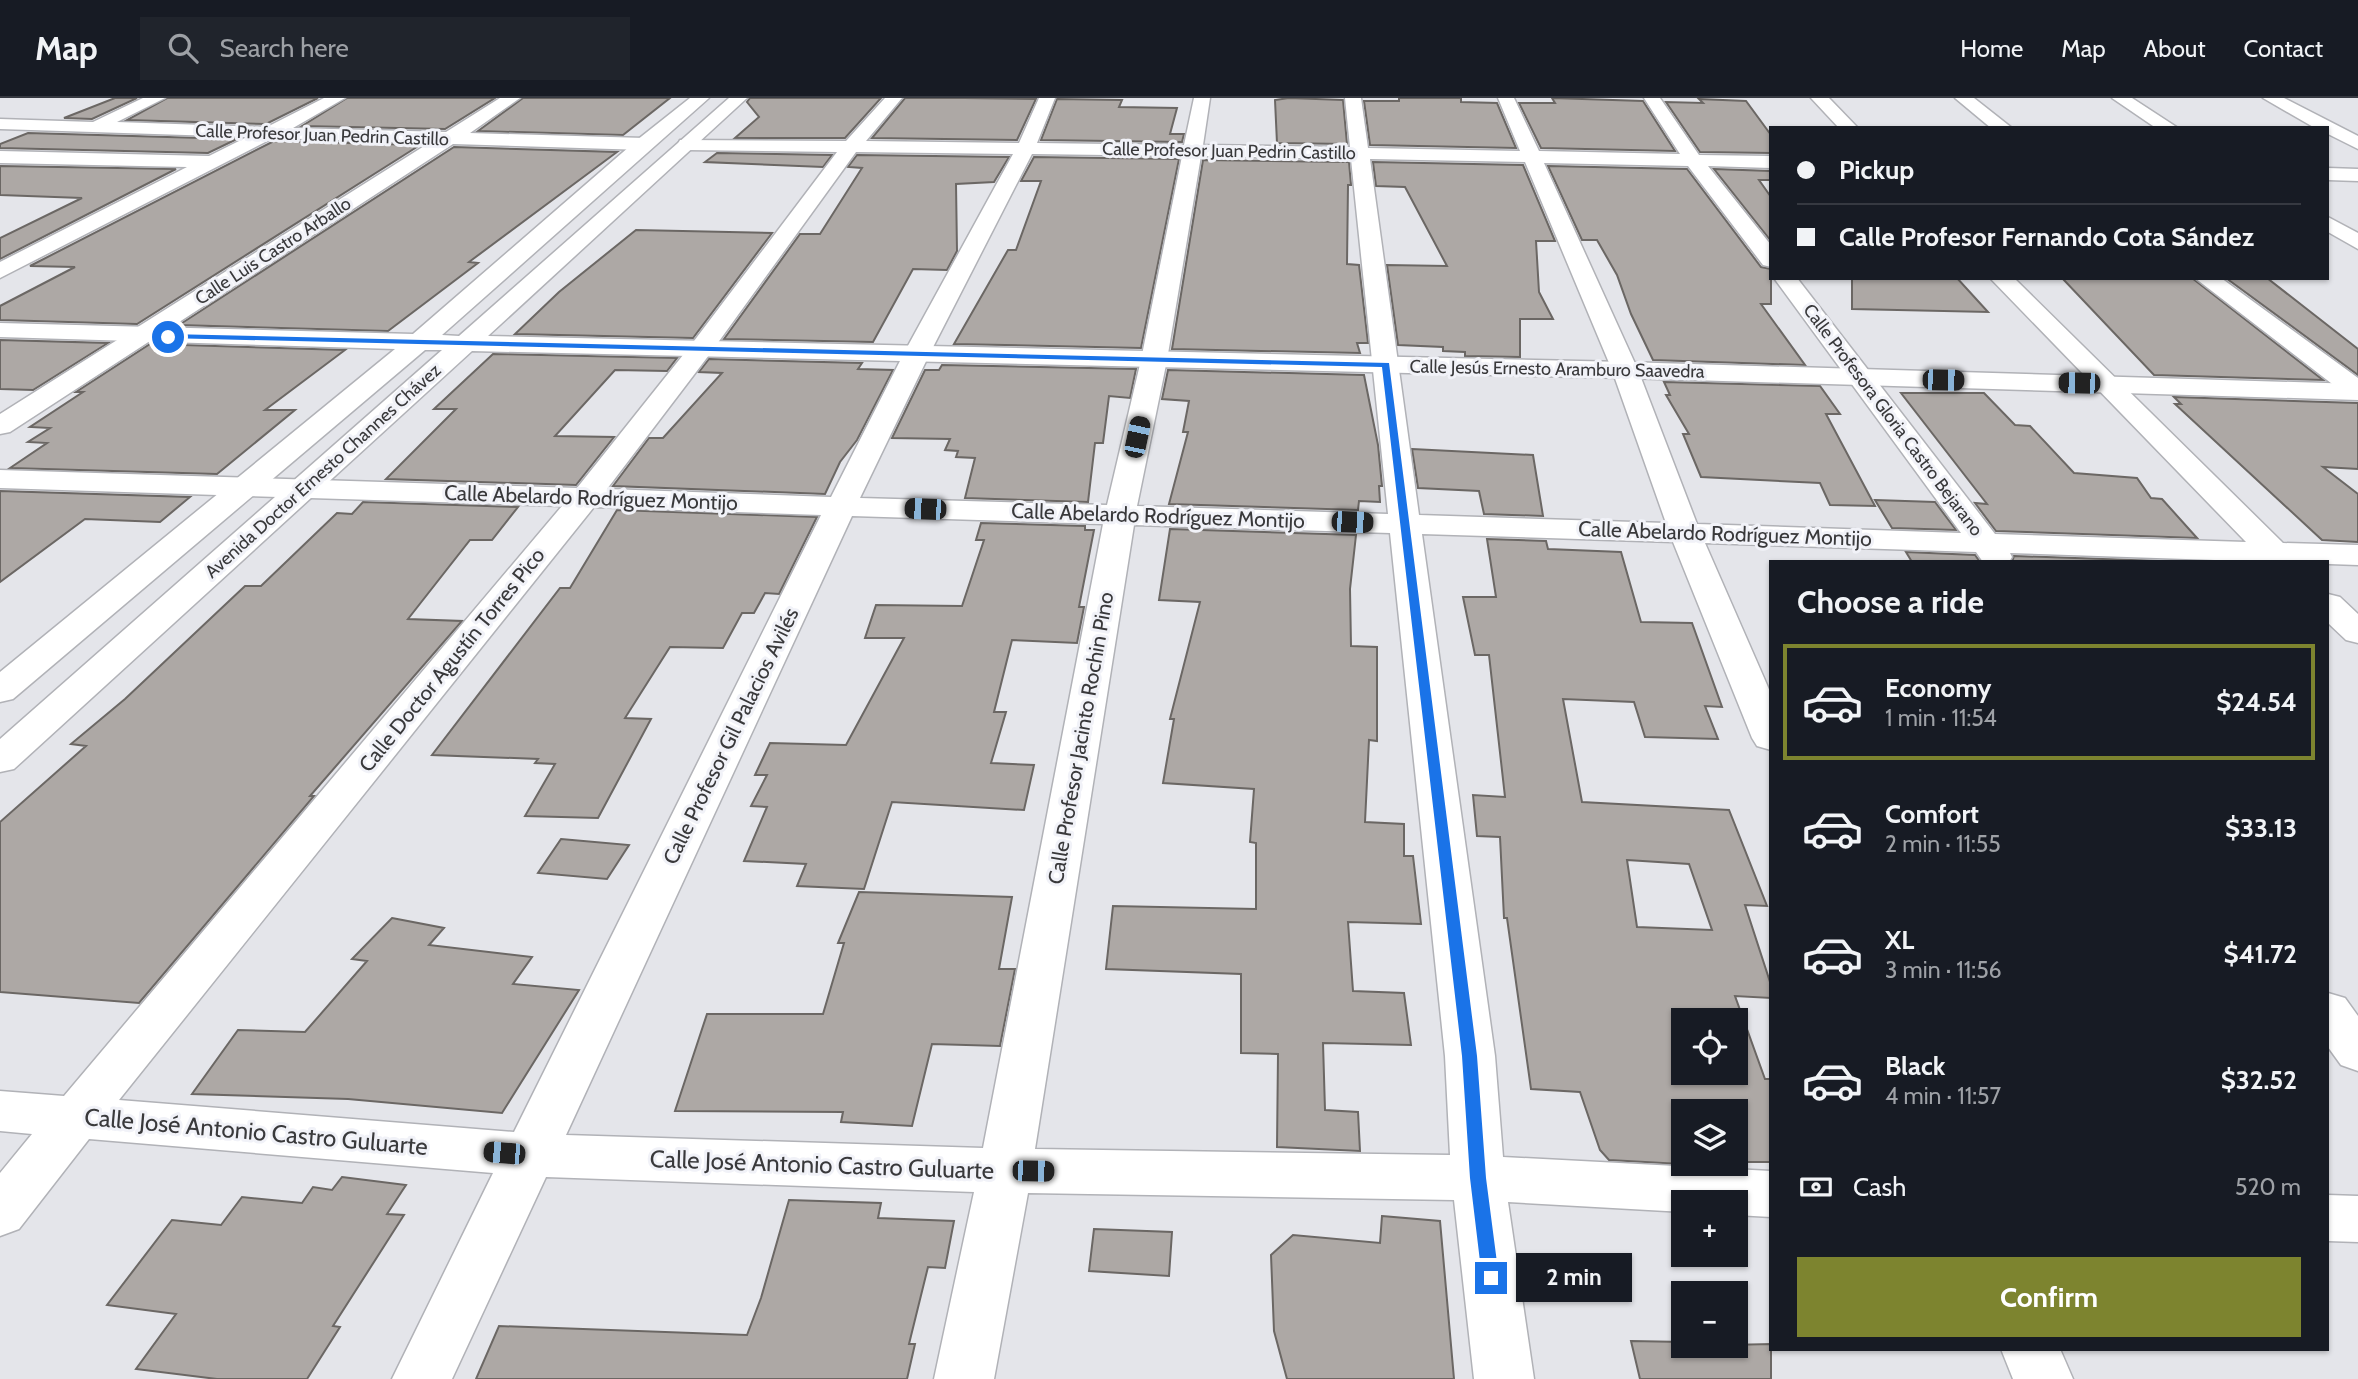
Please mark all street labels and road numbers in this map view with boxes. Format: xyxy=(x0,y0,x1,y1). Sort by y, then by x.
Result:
street label: Calle Profesor Juan Pedrin Castillo xyxy=(195,120,449,150)
street label: Calle Profesor Juan Pedrin Castillo xyxy=(1102,138,1356,164)
street label: Calle Luis Castro Arballo xyxy=(191,192,355,310)
street label: Calle Profesora Gloria Castro Bejarano xyxy=(1798,300,1988,540)
street label: Calle Jesús Ernesto Aramburo Saavedra xyxy=(1409,355,1705,383)
street label: Avenida Doctor Ernesto Channes Chávez xyxy=(201,359,446,583)
street label: Calle Abelardo Rodríguez Montijo xyxy=(444,480,738,516)
street label: Calle Abelardo Rodríguez Montijo xyxy=(1011,498,1305,534)
street label: Calle Abelardo Rodríguez Montijo xyxy=(1578,516,1872,552)
street label: Calle Doctor Agustín Torres Pico xyxy=(354,543,550,777)
street label: Calle Profesor Jacinto Rochin Pino xyxy=(1042,590,1119,886)
street label: Calle Profesor Gil Palacios Avilés xyxy=(657,603,804,868)
street label: Calle José Antonio Castro Guluarte xyxy=(83,1102,429,1161)
street label: Calle José Antonio Castro Guluarte xyxy=(649,1144,995,1185)

